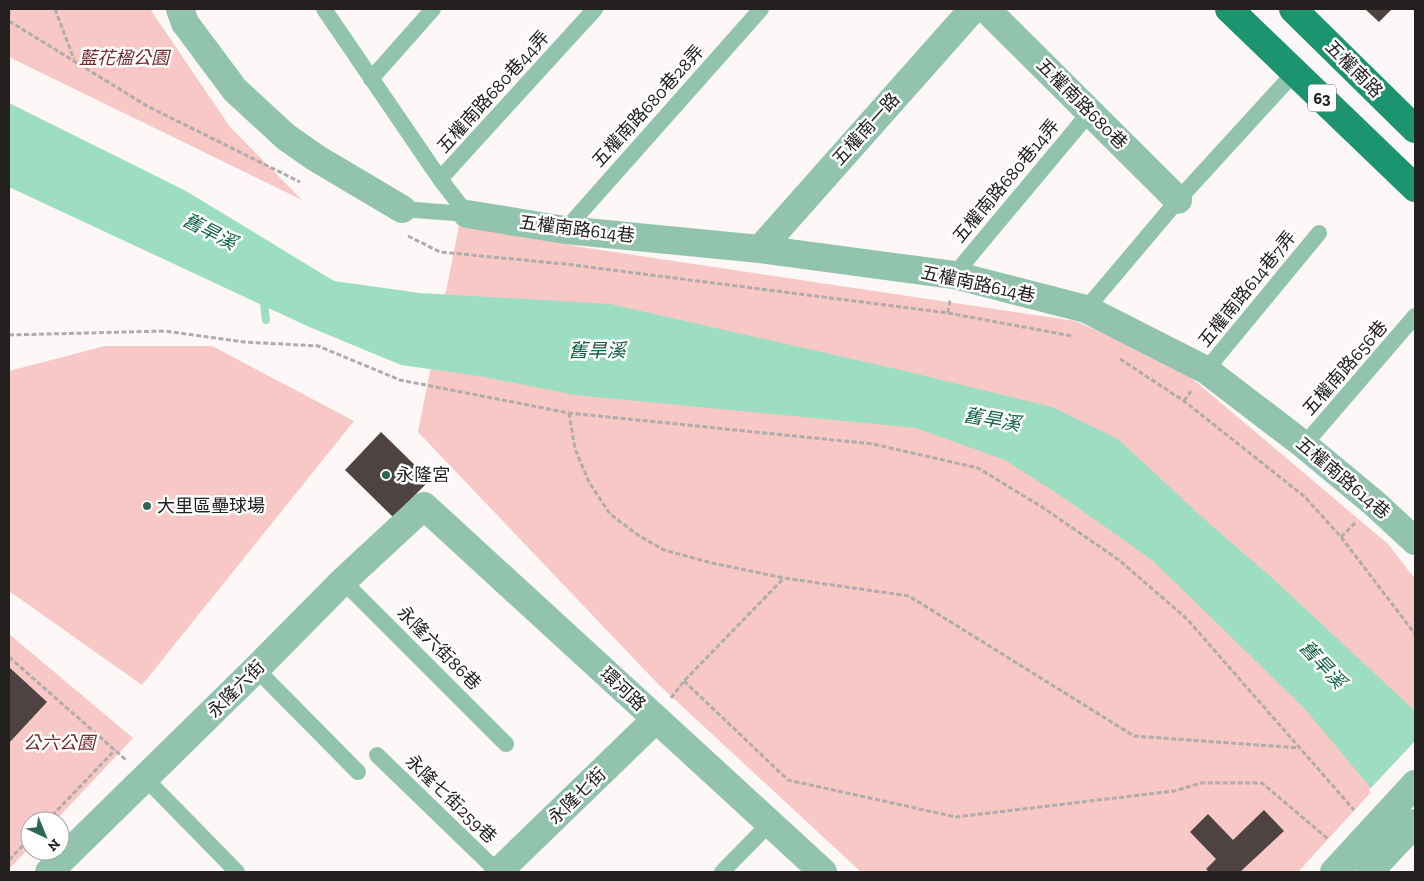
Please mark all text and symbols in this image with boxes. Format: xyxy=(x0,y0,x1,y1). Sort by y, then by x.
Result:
street label: 五權南路680巷44弄 xyxy=(432,26,554,158)
street label: 五權南路 xyxy=(1321,36,1387,102)
street label: 五權南路680巷28弄 xyxy=(587,40,709,172)
park label: 藍花楹公園 xyxy=(79,47,172,69)
street label: 五權南路680巷 xyxy=(1032,54,1132,154)
road number: 63 xyxy=(1308,85,1336,112)
street label: 五權南一路 xyxy=(828,88,904,170)
street label: 五權南路680巷14弄 xyxy=(948,115,1064,247)
water label: 舊旱溪 xyxy=(179,208,243,256)
street label: 五權南路614巷 xyxy=(518,211,636,247)
street label: 五權南路614巷7弄 xyxy=(1194,227,1300,351)
street label: 五權南路614巷 xyxy=(919,261,1037,307)
street label: 五權南路656巷 xyxy=(1298,316,1392,420)
water label: 舊旱溪 xyxy=(568,339,628,362)
water label: 舊旱溪 xyxy=(962,403,1025,436)
street label: 五權南路614巷 xyxy=(1291,432,1395,524)
place label: 永隆宮 xyxy=(396,464,450,486)
marker: 永隆宮 xyxy=(380,469,392,481)
place label: 大里區壘球場 xyxy=(157,495,265,517)
marker: 大里區壘球場 xyxy=(141,500,153,512)
street label: 永隆六街86巷 xyxy=(393,602,485,694)
water label: 舊旱溪 xyxy=(1295,636,1353,695)
street label: 永隆六街 xyxy=(203,656,269,722)
street label: 環河路 xyxy=(596,663,650,715)
park label: 公六公園 xyxy=(23,732,98,754)
street label: 永隆七街259巷 xyxy=(401,750,501,848)
street label: 永隆七街 xyxy=(543,763,611,829)
north arrow xyxy=(20,811,70,861)
text: N xyxy=(44,835,63,855)

